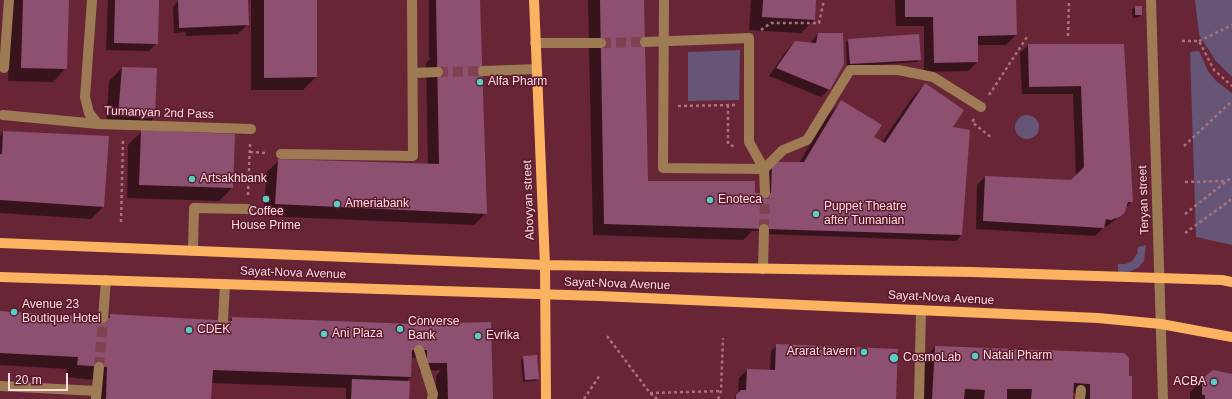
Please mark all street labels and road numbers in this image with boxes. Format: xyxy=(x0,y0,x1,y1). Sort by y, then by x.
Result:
street label: Tumanyan 2nd Pass xyxy=(104,104,214,122)
street label: Abovyan street xyxy=(520,160,538,240)
street label: Teryan street xyxy=(1136,165,1152,235)
street label: Sayat-Nova Avenue xyxy=(240,264,346,282)
street label: Sayat-Nova Avenue xyxy=(564,275,670,293)
street label: Sayat-Nova Avenue xyxy=(887,288,995,308)

